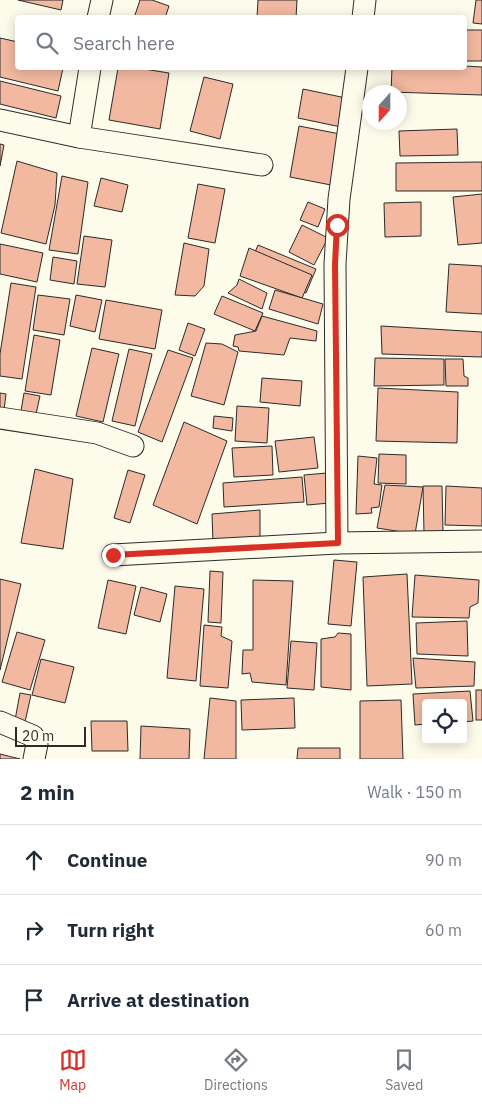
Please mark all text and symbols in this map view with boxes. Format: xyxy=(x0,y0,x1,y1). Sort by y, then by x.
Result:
search box xyxy=(15,15,467,70)
icon: search xyxy=(33,29,61,57)
text: Search here xyxy=(73,31,175,55)
north arrow xyxy=(362,85,407,130)
route start xyxy=(326,214,349,237)
route end xyxy=(102,544,125,567)
map controls xyxy=(422,699,467,744)
button: locate xyxy=(422,699,467,744)
scale bar xyxy=(15,724,86,747)
text: 20 m xyxy=(22,727,54,745)
text: 2 min xyxy=(20,778,75,806)
text: Walk · 150 m xyxy=(367,782,462,802)
icon: ahead xyxy=(20,846,48,874)
text: Continue xyxy=(67,848,147,872)
text: 90 m xyxy=(425,850,462,870)
icon: right xyxy=(20,916,48,944)
text: Turn right xyxy=(67,918,154,942)
text: 60 m xyxy=(425,920,462,940)
icon: arrive xyxy=(20,986,48,1014)
text: Arrive at destination xyxy=(67,988,250,1012)
tab: Map xyxy=(59,1046,87,1094)
tab: Directions xyxy=(204,1046,268,1094)
tab: Saved xyxy=(385,1046,423,1094)

